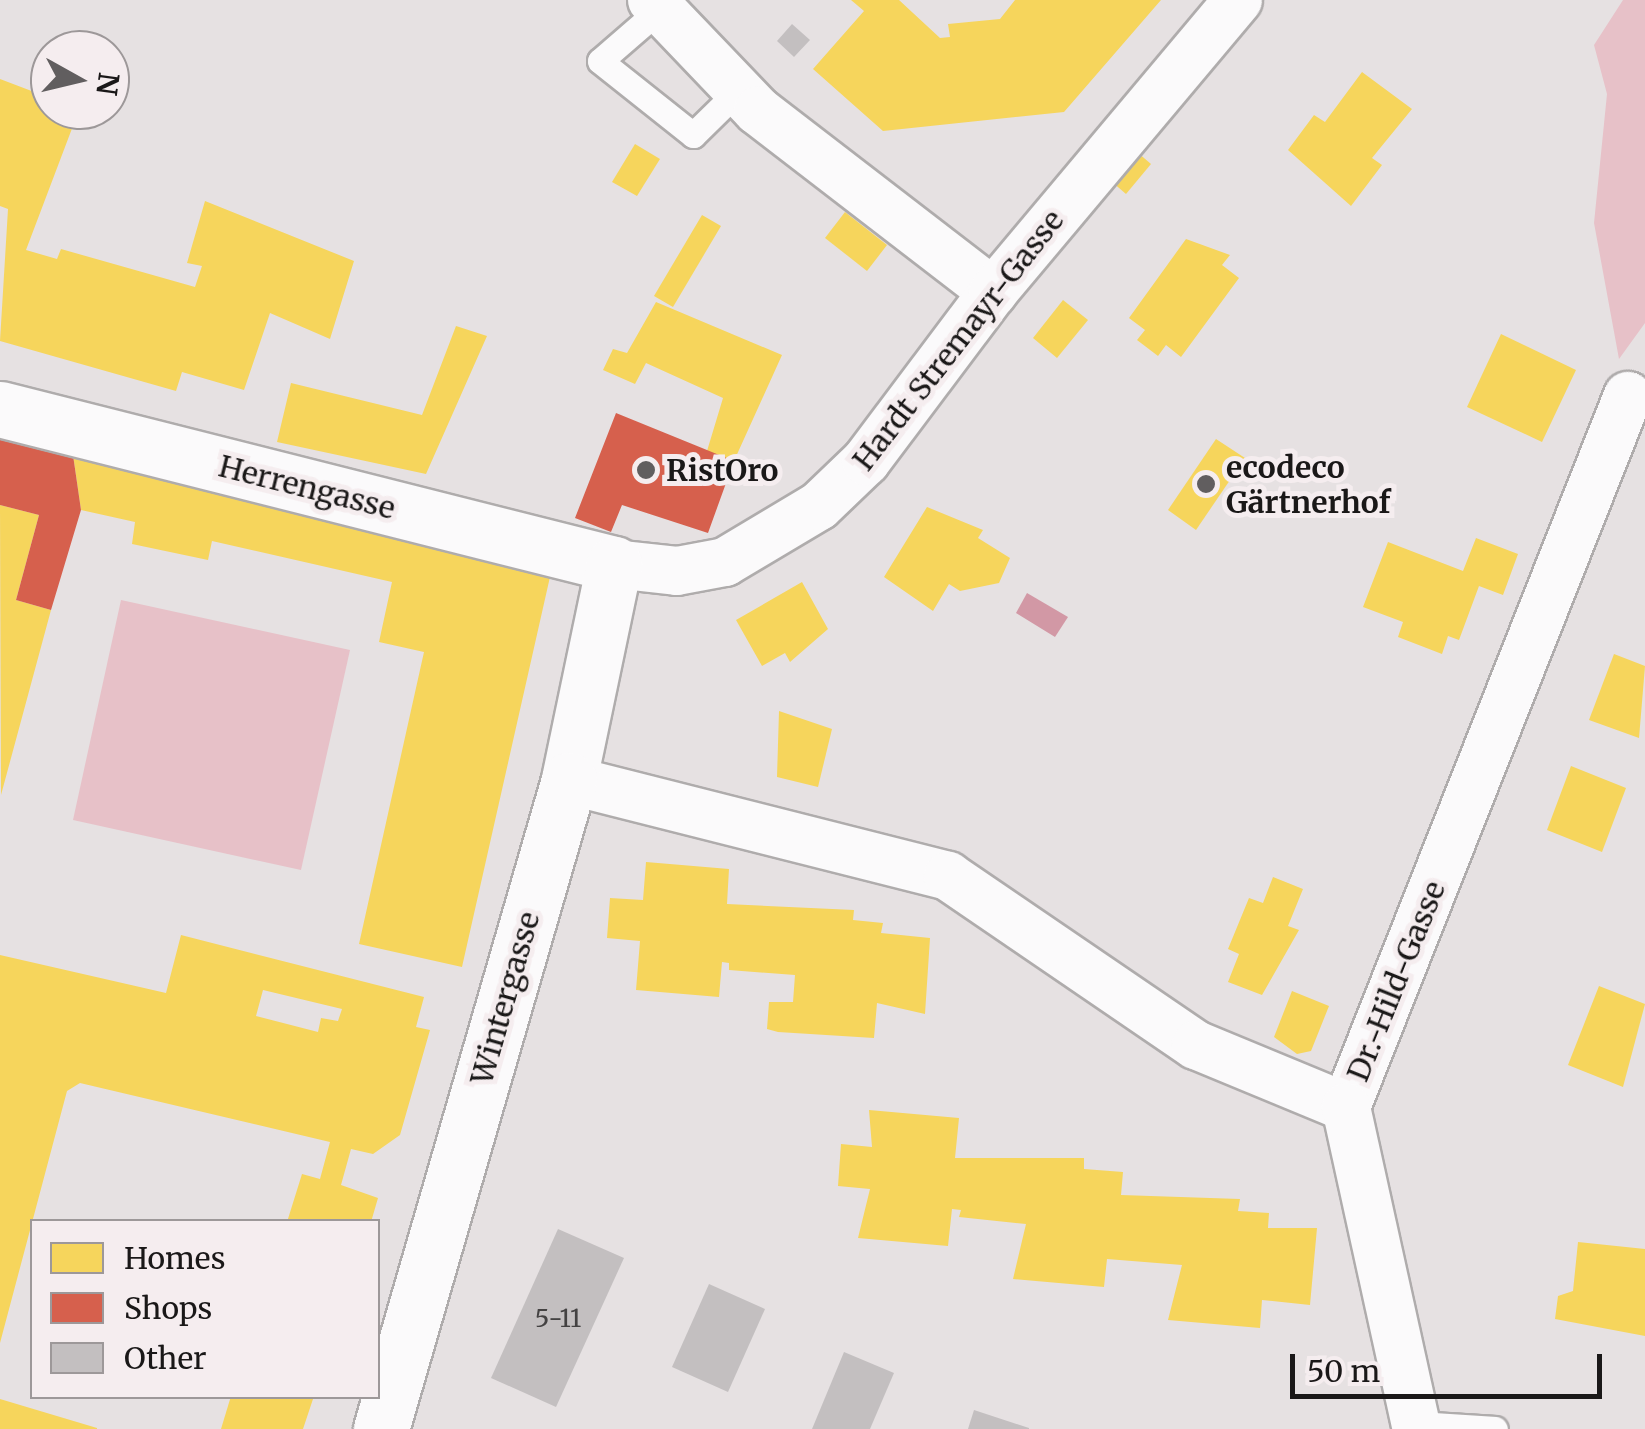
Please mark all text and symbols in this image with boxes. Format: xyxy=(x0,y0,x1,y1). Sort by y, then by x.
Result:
north arrow xyxy=(30,30,130,130)
text: N xyxy=(88,70,127,97)
street label: Hardt Stremayr-Gasse xyxy=(845,203,1071,477)
street label: Herrengasse xyxy=(215,448,399,526)
place label: ecodeco Gärtnerhof xyxy=(1226,449,1390,520)
place label: RistOro xyxy=(666,452,779,488)
marker: RistOro xyxy=(635,459,657,481)
marker: ecodeco Gärtnerhof xyxy=(1195,473,1217,495)
street label: Dr.-Hild-Gasse xyxy=(1340,876,1452,1086)
street label: Wintergasse xyxy=(463,908,547,1088)
legend xyxy=(30,1219,380,1399)
text: Homes xyxy=(124,1239,225,1277)
text: Shops xyxy=(124,1289,212,1327)
house number: 5-11 xyxy=(535,1303,581,1333)
scale bar xyxy=(1295,1334,1608,1396)
text: Other xyxy=(124,1339,207,1377)
text: 50 m xyxy=(1307,1352,1380,1390)

